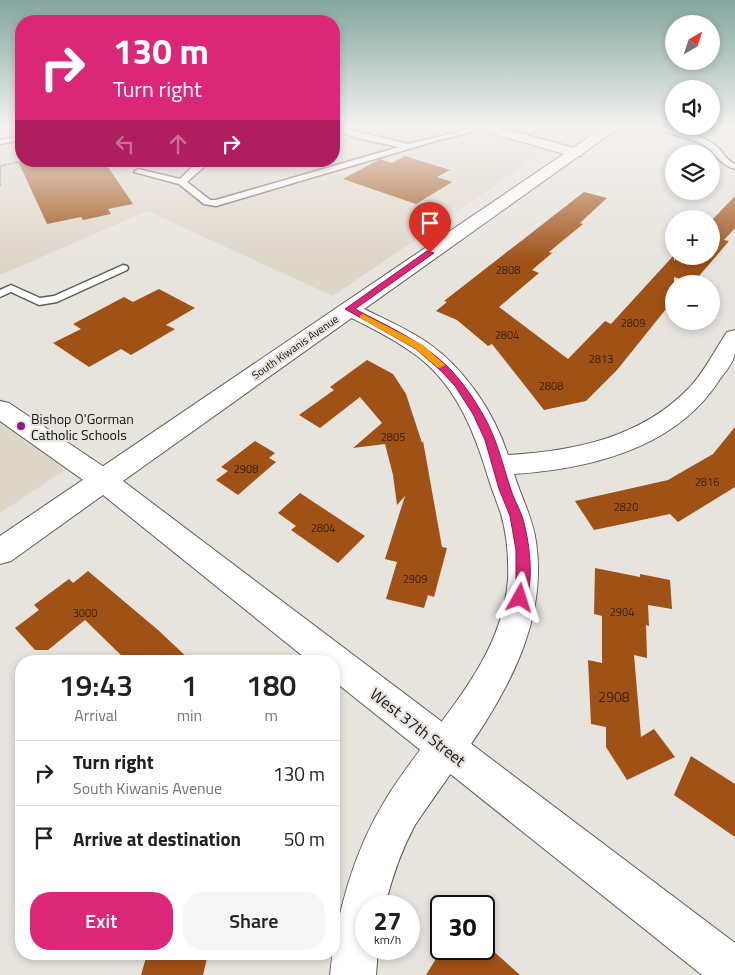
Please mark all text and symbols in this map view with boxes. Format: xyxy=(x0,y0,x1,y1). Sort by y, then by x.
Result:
north arrow xyxy=(665,15,720,70)
map controls xyxy=(665,15,720,330)
text: 130 m xyxy=(113,24,209,78)
icon: right xyxy=(30,35,95,100)
text: Turn right xyxy=(113,72,202,106)
button: sound xyxy=(665,80,720,135)
icon: left xyxy=(111,130,139,158)
icon: ahead xyxy=(164,130,192,158)
icon: right xyxy=(217,130,245,158)
button: layers xyxy=(665,145,720,200)
pin xyxy=(409,202,451,253)
icon: arrive xyxy=(416,209,444,237)
button: + xyxy=(665,210,720,265)
house number: 2808 xyxy=(496,262,520,278)
button: − xyxy=(665,275,720,330)
street label: South Kiwanis Avenue xyxy=(248,311,342,383)
house number: 2809 xyxy=(621,315,645,331)
house number: 2804 xyxy=(495,327,519,343)
house number: 2813 xyxy=(589,351,613,367)
house number: 2808 xyxy=(539,378,563,394)
place label: Bishop O'Gorman Catholic Schools xyxy=(31,408,134,445)
marker: Bishop O'Gorman Catholic Schools xyxy=(15,420,27,432)
house number: 2805 xyxy=(381,429,405,445)
house number: 2908 xyxy=(234,461,258,477)
house number: 2816 xyxy=(695,474,719,490)
house number: 2820 xyxy=(614,499,638,515)
house number: 2804 xyxy=(311,520,335,536)
house number: 2909 xyxy=(403,571,427,587)
position arrow xyxy=(493,571,545,623)
house number: 2904 xyxy=(610,604,634,620)
house number: 3000 xyxy=(73,605,97,621)
text: 19:43 xyxy=(59,662,133,708)
text: 1 xyxy=(181,662,198,708)
text: 180 xyxy=(246,662,296,708)
street label: West 37th Street xyxy=(365,682,471,772)
house number: 2908 xyxy=(598,686,630,707)
text: Arrival xyxy=(74,703,118,727)
text: min xyxy=(177,703,202,727)
text: m xyxy=(264,703,278,727)
text: Turn right xyxy=(73,747,154,776)
icon: right xyxy=(30,759,58,787)
text: 130 m xyxy=(273,759,325,788)
text: South Kiwanis Avenue xyxy=(73,776,222,800)
icon: arrive xyxy=(30,824,58,852)
text: Arrive at destination xyxy=(73,824,241,853)
text: 50 m xyxy=(284,824,325,853)
button: Exit xyxy=(30,892,173,950)
button: Share xyxy=(183,892,325,950)
speed limit sign: 30 xyxy=(430,895,495,960)
text: 27 xyxy=(373,902,402,940)
text: km/h xyxy=(374,930,401,949)

